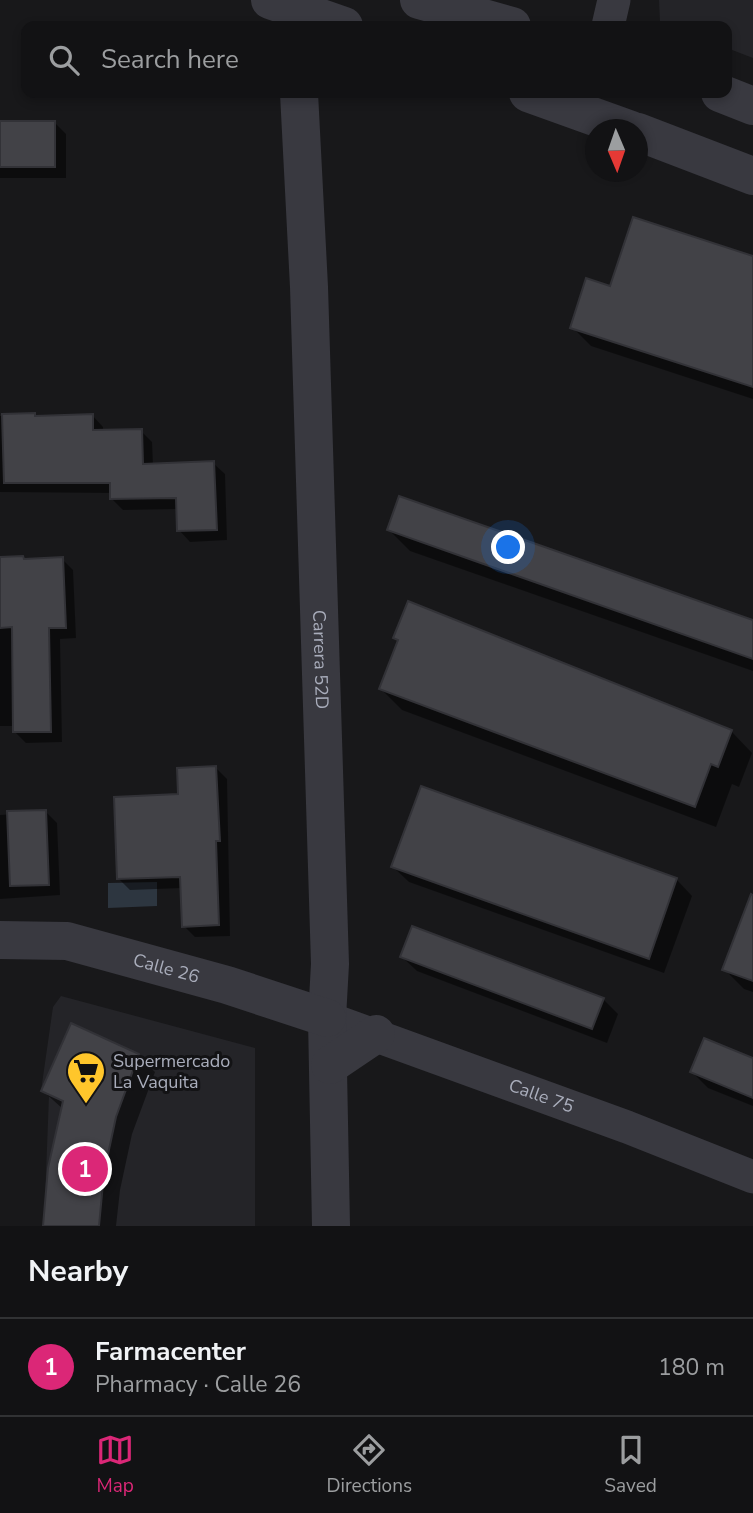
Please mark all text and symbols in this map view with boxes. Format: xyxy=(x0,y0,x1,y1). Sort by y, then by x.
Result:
search box xyxy=(21,21,732,98)
icon: search xyxy=(45,41,83,79)
text: Search here xyxy=(101,42,239,77)
north arrow xyxy=(585,119,648,182)
your location xyxy=(491,530,525,564)
street label: Carrera 52D xyxy=(307,610,334,710)
street label: Calle 26 xyxy=(130,948,202,989)
place label: Supermercado La Vaquita xyxy=(113,1049,230,1094)
supermarket icon: Supermercado La Vaquita xyxy=(65,1050,107,1105)
street label: Calle 75 xyxy=(505,1073,577,1119)
pin: 1 xyxy=(62,1143,108,1195)
text: Nearby xyxy=(28,1251,128,1292)
text: Farmacenter xyxy=(95,1334,246,1369)
text: 1 xyxy=(44,1352,58,1383)
text: 180 m xyxy=(658,1352,725,1383)
text: Pharmacy · Calle 26 xyxy=(95,1369,301,1400)
tab: Map xyxy=(96,1431,134,1499)
tab: Directions xyxy=(326,1431,412,1499)
tab: Saved xyxy=(604,1431,657,1499)

